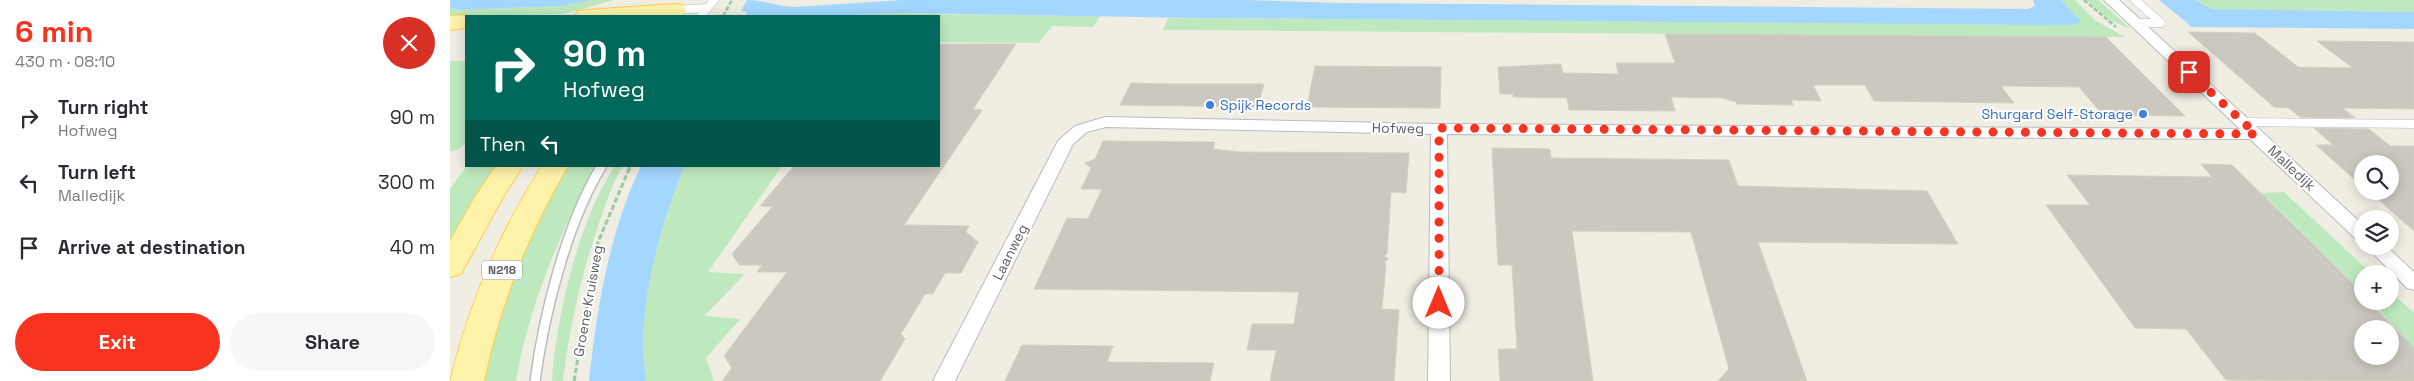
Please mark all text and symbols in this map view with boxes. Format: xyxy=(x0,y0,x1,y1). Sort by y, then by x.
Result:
text: 6 min xyxy=(15,12,93,51)
button: close xyxy=(383,17,435,69)
text: 90 m xyxy=(563,32,646,76)
icon: right xyxy=(480,35,545,100)
text: 430 m · 08:10 xyxy=(15,51,115,72)
pin xyxy=(2168,51,2210,93)
icon: arrive xyxy=(2175,58,2203,86)
text: Hofweg xyxy=(563,75,645,103)
text: Turn right xyxy=(58,95,148,120)
place label: Spijk Records xyxy=(1220,96,1311,114)
marker: Spijk Records xyxy=(1204,99,1216,111)
icon: right xyxy=(15,104,43,132)
text: 90 m xyxy=(390,105,435,130)
place label: Shurgard Self-Storage xyxy=(1982,105,2133,123)
marker: Shurgard Self-Storage xyxy=(2137,108,2149,120)
street label: Hofweg xyxy=(1372,119,1424,137)
text: Hofweg xyxy=(58,120,118,141)
icon: left xyxy=(536,130,564,158)
text: Then xyxy=(480,132,526,157)
street label: Malledijk xyxy=(2264,141,2320,195)
map controls xyxy=(2354,155,2399,365)
button: search xyxy=(2354,155,2399,200)
text: Turn left xyxy=(58,160,136,185)
icon: left xyxy=(15,169,43,197)
text: 300 m xyxy=(378,170,435,195)
text: Malledijk xyxy=(58,185,125,206)
button: layers xyxy=(2354,210,2399,255)
street label: Laanweg xyxy=(988,221,1032,283)
icon: arrive xyxy=(15,234,43,262)
text: Arrive at destination xyxy=(58,235,246,260)
text: 40 m xyxy=(390,235,435,260)
street label: Groene Kruisweg xyxy=(569,244,607,358)
road number: N218 xyxy=(482,260,522,280)
button: + xyxy=(2354,265,2399,310)
position arrow xyxy=(1412,276,1464,328)
button: Exit xyxy=(15,313,220,371)
button: Share xyxy=(230,313,435,371)
button: − xyxy=(2354,320,2399,365)

